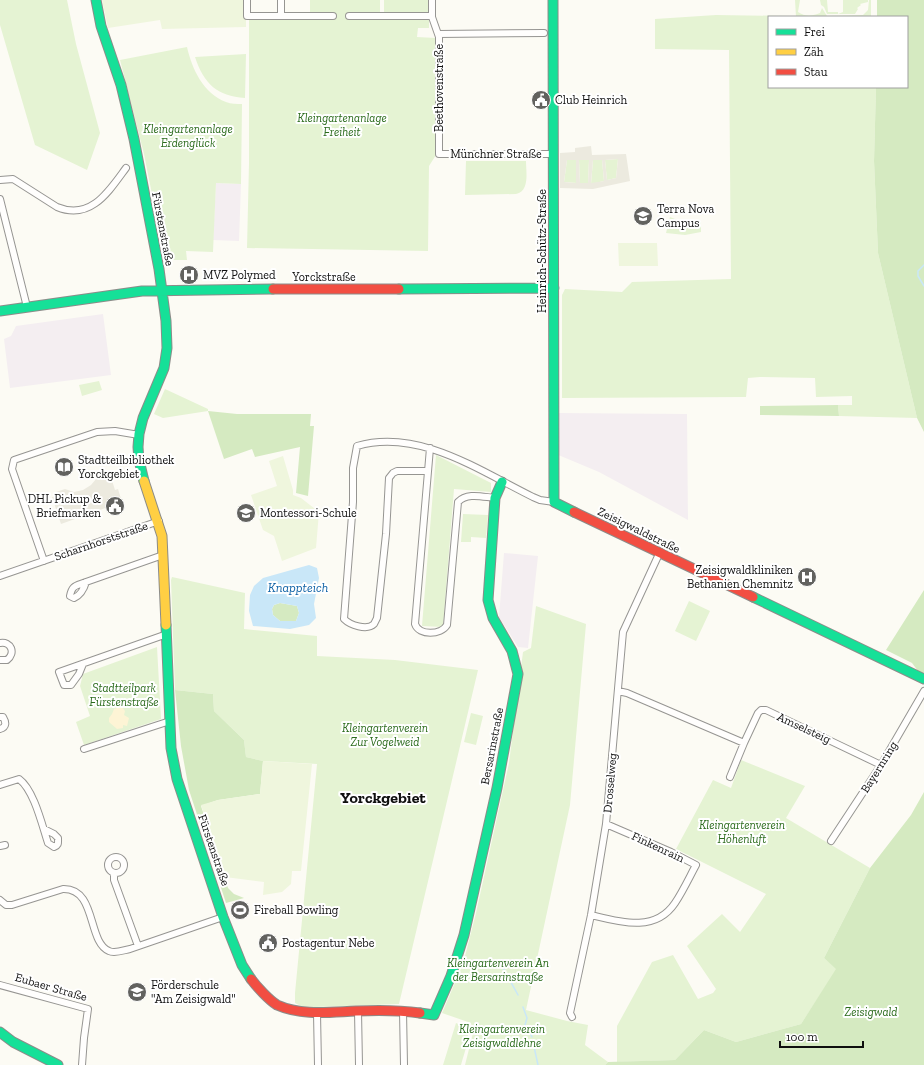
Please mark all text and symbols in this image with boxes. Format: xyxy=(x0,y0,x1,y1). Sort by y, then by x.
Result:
legend xyxy=(768,16,908,88)
text: Frei xyxy=(804,25,825,39)
street label: Beethovenstraße xyxy=(432,44,446,132)
text: Zäh xyxy=(804,45,824,59)
text: Stau xyxy=(804,65,828,79)
public building icon: Club Heinrich xyxy=(530,89,552,111)
place label: Club Heinrich xyxy=(555,93,627,107)
park label: Kleingartenanlage Freiheit xyxy=(297,111,387,139)
park label: Kleingartenanlage Erdenglück xyxy=(143,122,233,150)
street label: Münchner Straße xyxy=(450,147,542,161)
street label: Heinrich-Schütz-Straße xyxy=(535,189,549,313)
street label: Fürstenstraße xyxy=(149,191,177,267)
place label: Terra Nova Campus xyxy=(657,202,715,230)
school or university icon: Terra Nova Campus xyxy=(632,205,654,227)
hospital icon: MVZ Polymed xyxy=(178,264,200,286)
place label: MVZ Polymed xyxy=(203,268,276,282)
street label: Yorckstraße xyxy=(291,270,356,284)
place label: Stadtteilbibliothek Yorckgebiet xyxy=(77,453,175,481)
library icon: Stadtteilbibliothek Yorckgebiet xyxy=(53,456,75,478)
place label: DHL Pickup & Briefmarken xyxy=(28,492,101,520)
public building icon: DHL Pickup & Briefmarken xyxy=(104,495,126,517)
school or university icon: Montessori-Schule xyxy=(235,502,257,524)
street label: Zeisigwaldstraße xyxy=(596,504,683,556)
place label: Montessori-Schule xyxy=(260,506,357,520)
street label: Scharnhorststraße xyxy=(52,518,150,564)
place label: Zeisigwaldkliniken Bethanien Chemnitz xyxy=(687,563,793,591)
hospital icon: Zeisigwaldkliniken Bethanien Chemnitz xyxy=(796,566,818,588)
water label: Knappteich xyxy=(268,580,329,595)
park label: Stadtteilpark Fürstenstraße xyxy=(89,681,159,709)
street label: Bersarinstraße xyxy=(478,706,506,786)
street label: Amselsteig xyxy=(775,710,833,747)
park label: Kleingartenverein Zur Vogelweid xyxy=(342,721,428,749)
street label: Bayernring xyxy=(858,738,901,795)
street label: Drosselweg xyxy=(600,752,620,814)
district label: Yorckgebiet xyxy=(340,788,426,807)
street label: Fürstenstraße xyxy=(195,812,233,888)
park label: Kleingartenverein Höhenluft xyxy=(699,818,785,846)
street label: Finkenrain xyxy=(629,829,687,865)
sports icon: Fireball Bowling xyxy=(229,899,251,921)
place label: Fireball Bowling xyxy=(254,903,339,917)
public building icon: Postagentur Nebe xyxy=(257,932,279,954)
place label: Postagentur Nebe xyxy=(282,936,375,950)
park label: Kleingartenverein An der Bersarinstraße xyxy=(447,956,549,984)
street label: Eubaer Straße xyxy=(13,970,89,1004)
place label: Förderschule "Am Zeisigwald" xyxy=(151,978,236,1006)
school or university icon: Förderschule "Am Zeisigwald" xyxy=(126,981,148,1003)
park label: Zeisigwald xyxy=(845,1005,897,1019)
park label: Kleingartenverein Zeisigwaldlehne xyxy=(459,1022,545,1050)
scale bar xyxy=(780,1023,863,1049)
text: 100 m xyxy=(786,1030,818,1044)

